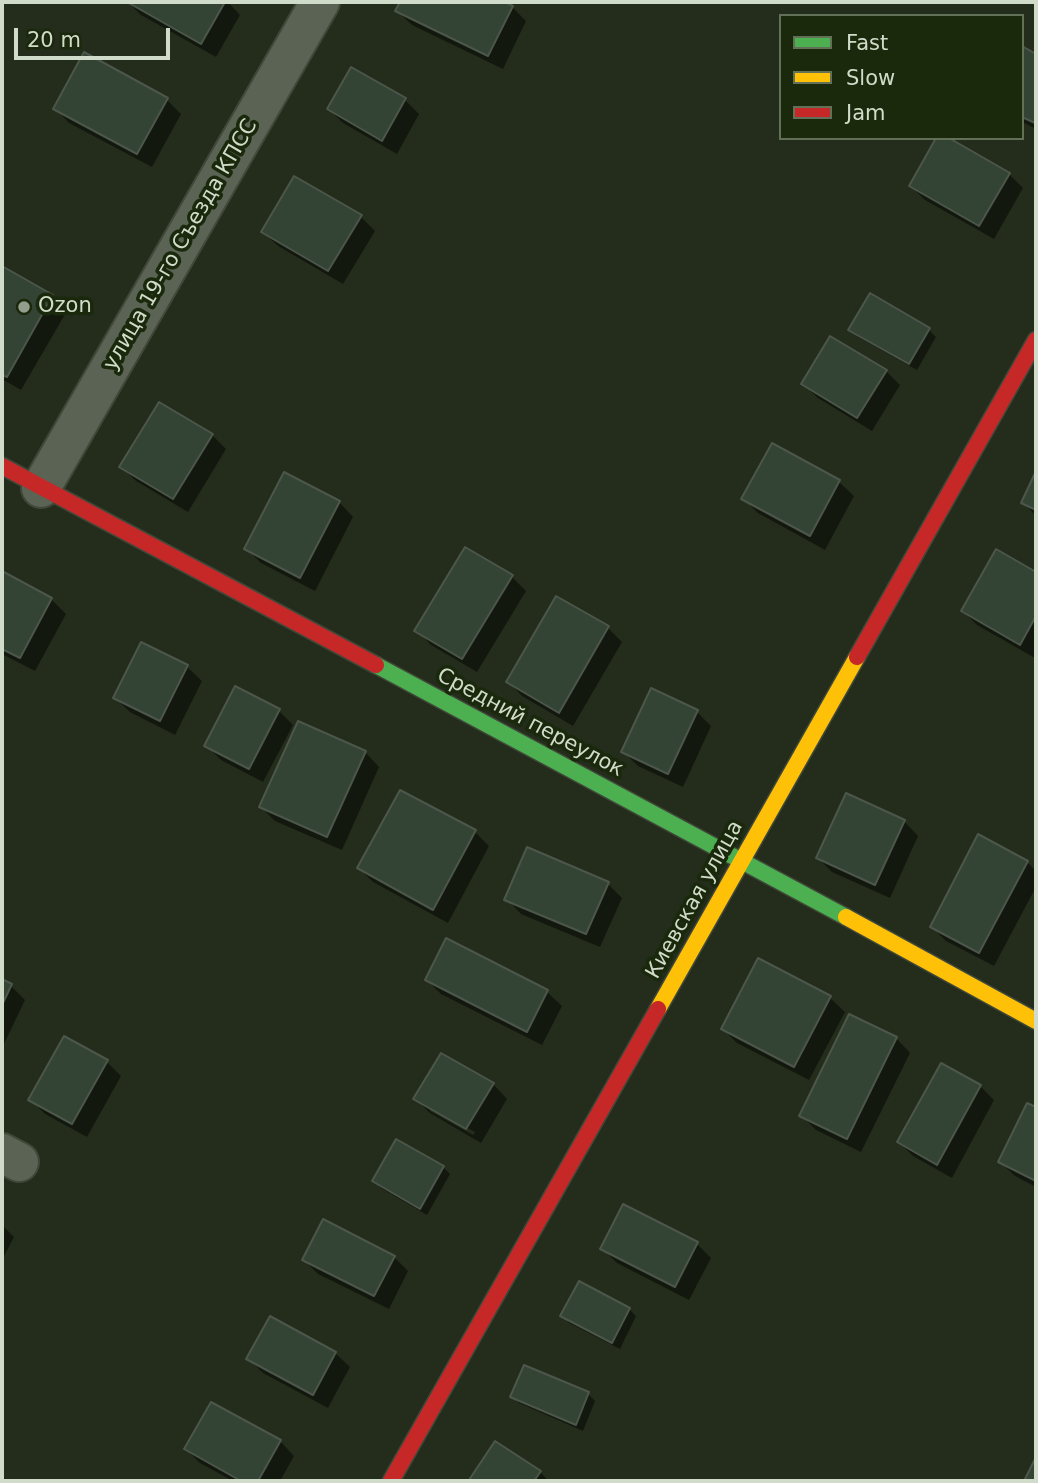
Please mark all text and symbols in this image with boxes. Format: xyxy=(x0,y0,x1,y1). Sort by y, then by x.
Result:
scale bar xyxy=(18,14,173,58)
legend xyxy=(779,14,1024,140)
text: 20 m xyxy=(27,28,81,52)
text: Fast xyxy=(846,31,888,55)
text: Slow xyxy=(846,66,895,90)
text: Jam xyxy=(846,101,886,125)
street label: улица 19-го Съезда КПСС xyxy=(99,115,263,375)
place label: Ozon xyxy=(38,294,92,320)
marker: Ozon xyxy=(16,299,32,315)
street label: Средний переулок xyxy=(433,663,627,783)
street label: Киевская улица xyxy=(641,817,749,983)

